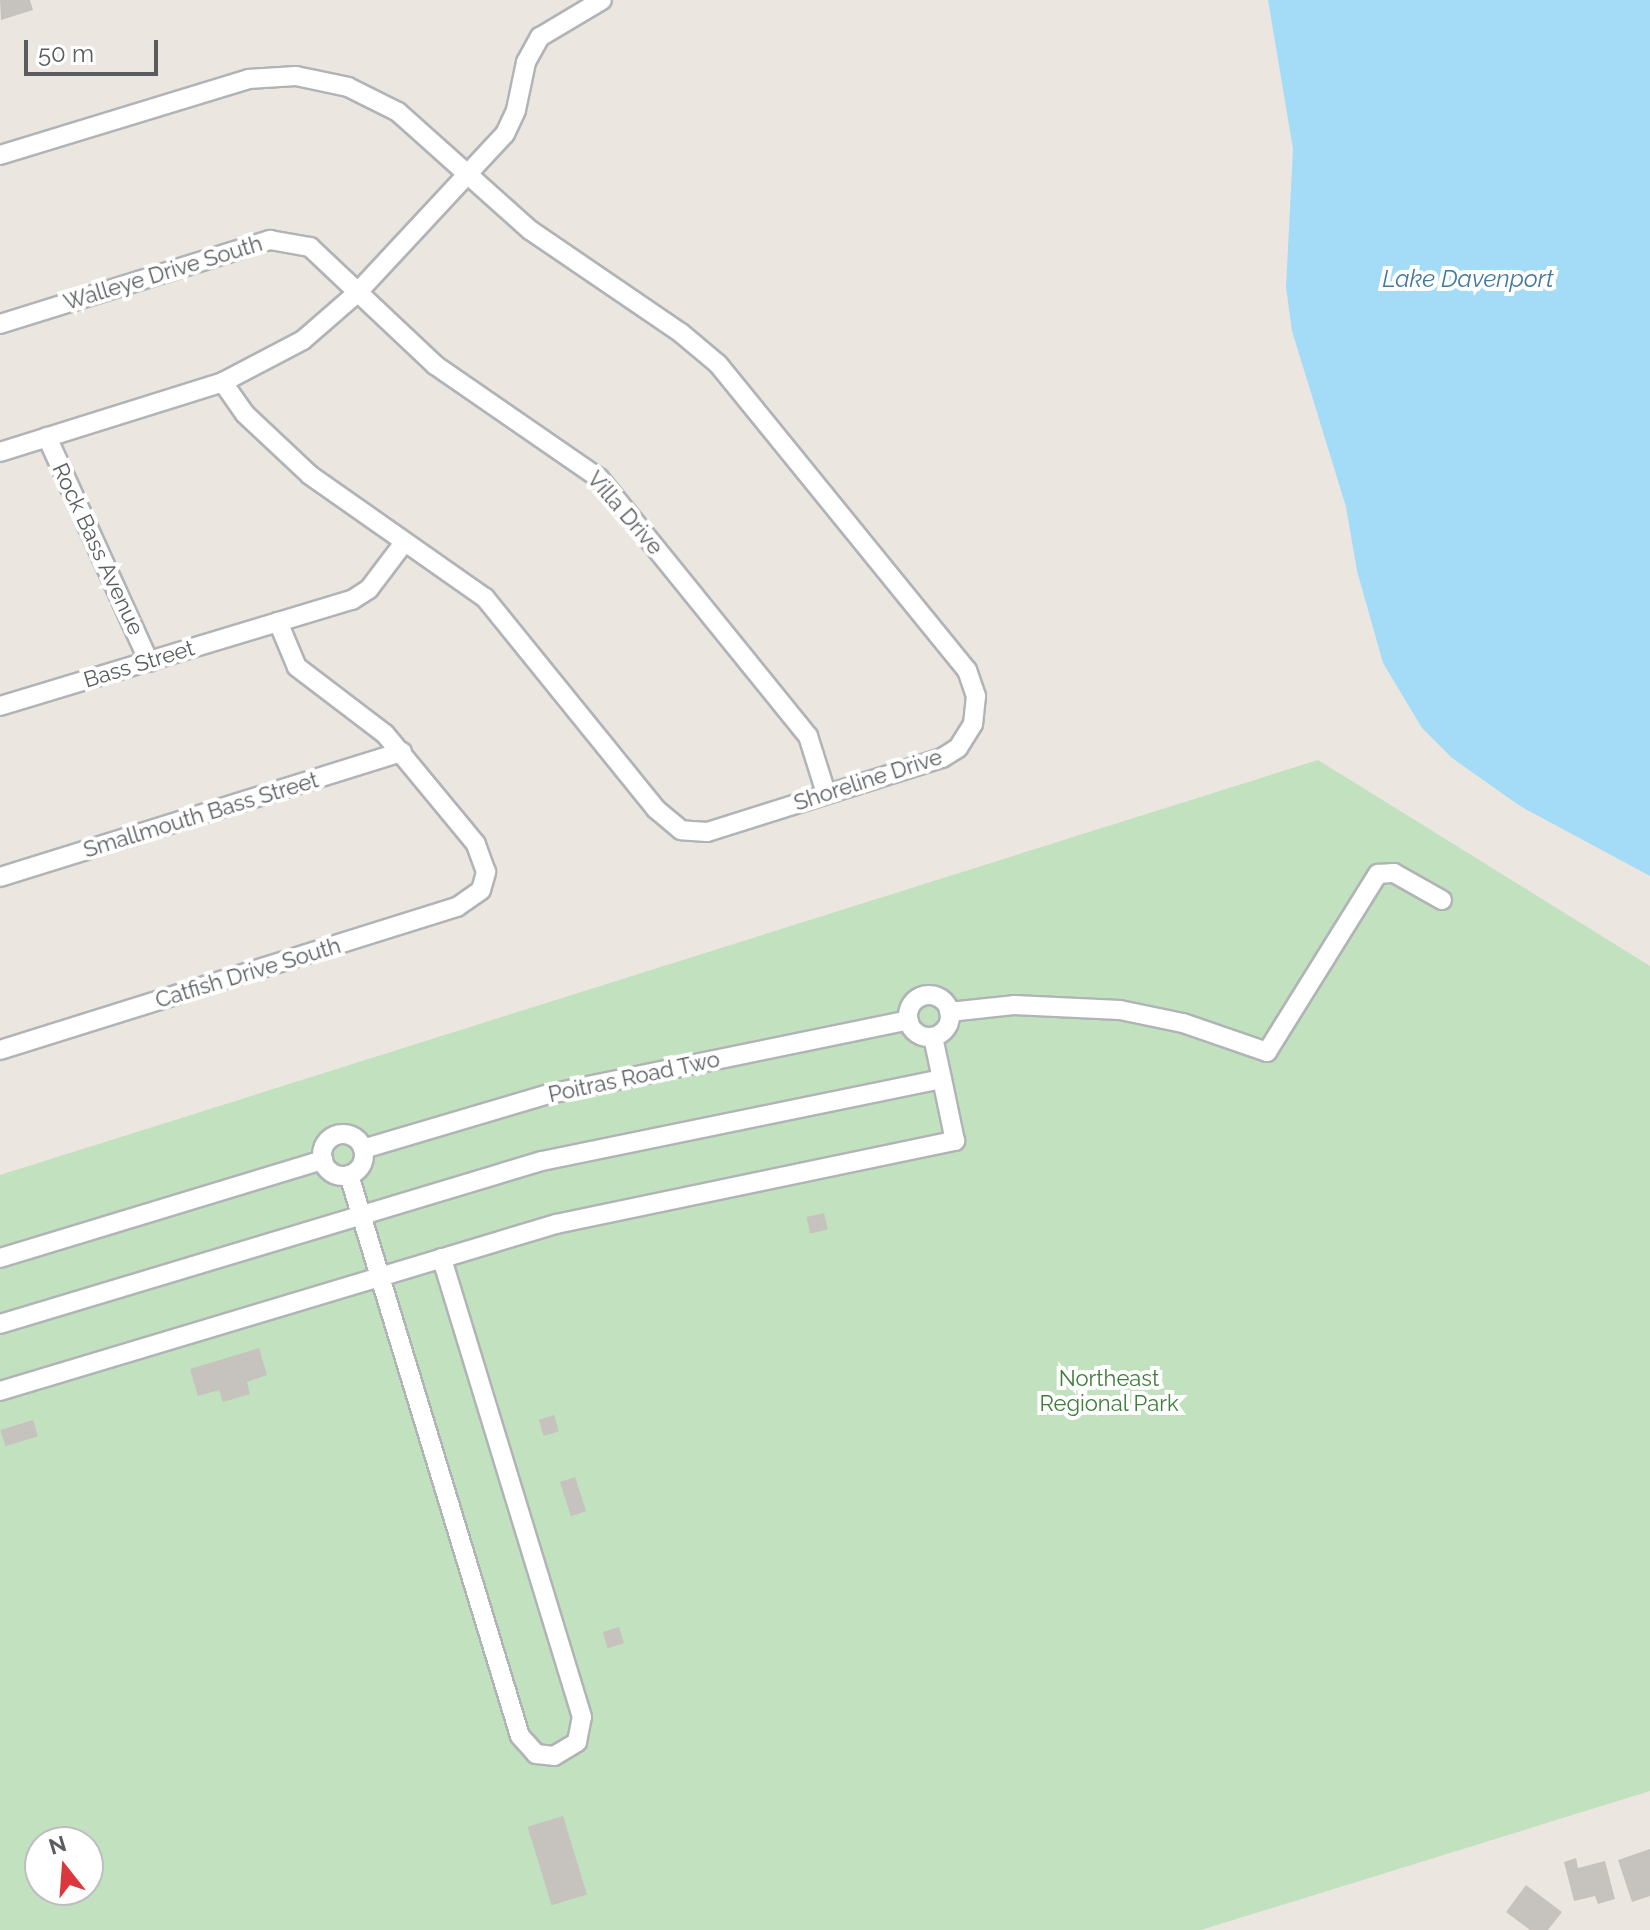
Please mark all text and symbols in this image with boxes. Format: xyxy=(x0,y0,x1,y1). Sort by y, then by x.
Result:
scale bar xyxy=(28,24,162,74)
text: 50 m xyxy=(38,39,94,68)
street label: Walleye Drive South xyxy=(61,230,265,316)
water label: Lake Davenport xyxy=(1382,265,1554,293)
street label: Rock Bass Avenue xyxy=(46,459,150,639)
street label: Villa Drive xyxy=(582,466,668,560)
street label: Bass Street xyxy=(80,635,198,693)
street label: Shoreline Drive xyxy=(791,744,945,816)
street label: Smallmouth Bass Street xyxy=(80,767,322,863)
street label: Catfish Drive South xyxy=(152,932,344,1014)
street label: Poitras Road Two xyxy=(546,1046,722,1108)
park label: Northeast Regional Park xyxy=(1039,1365,1179,1416)
north arrow xyxy=(24,1826,104,1906)
text: N xyxy=(46,1830,69,1860)

